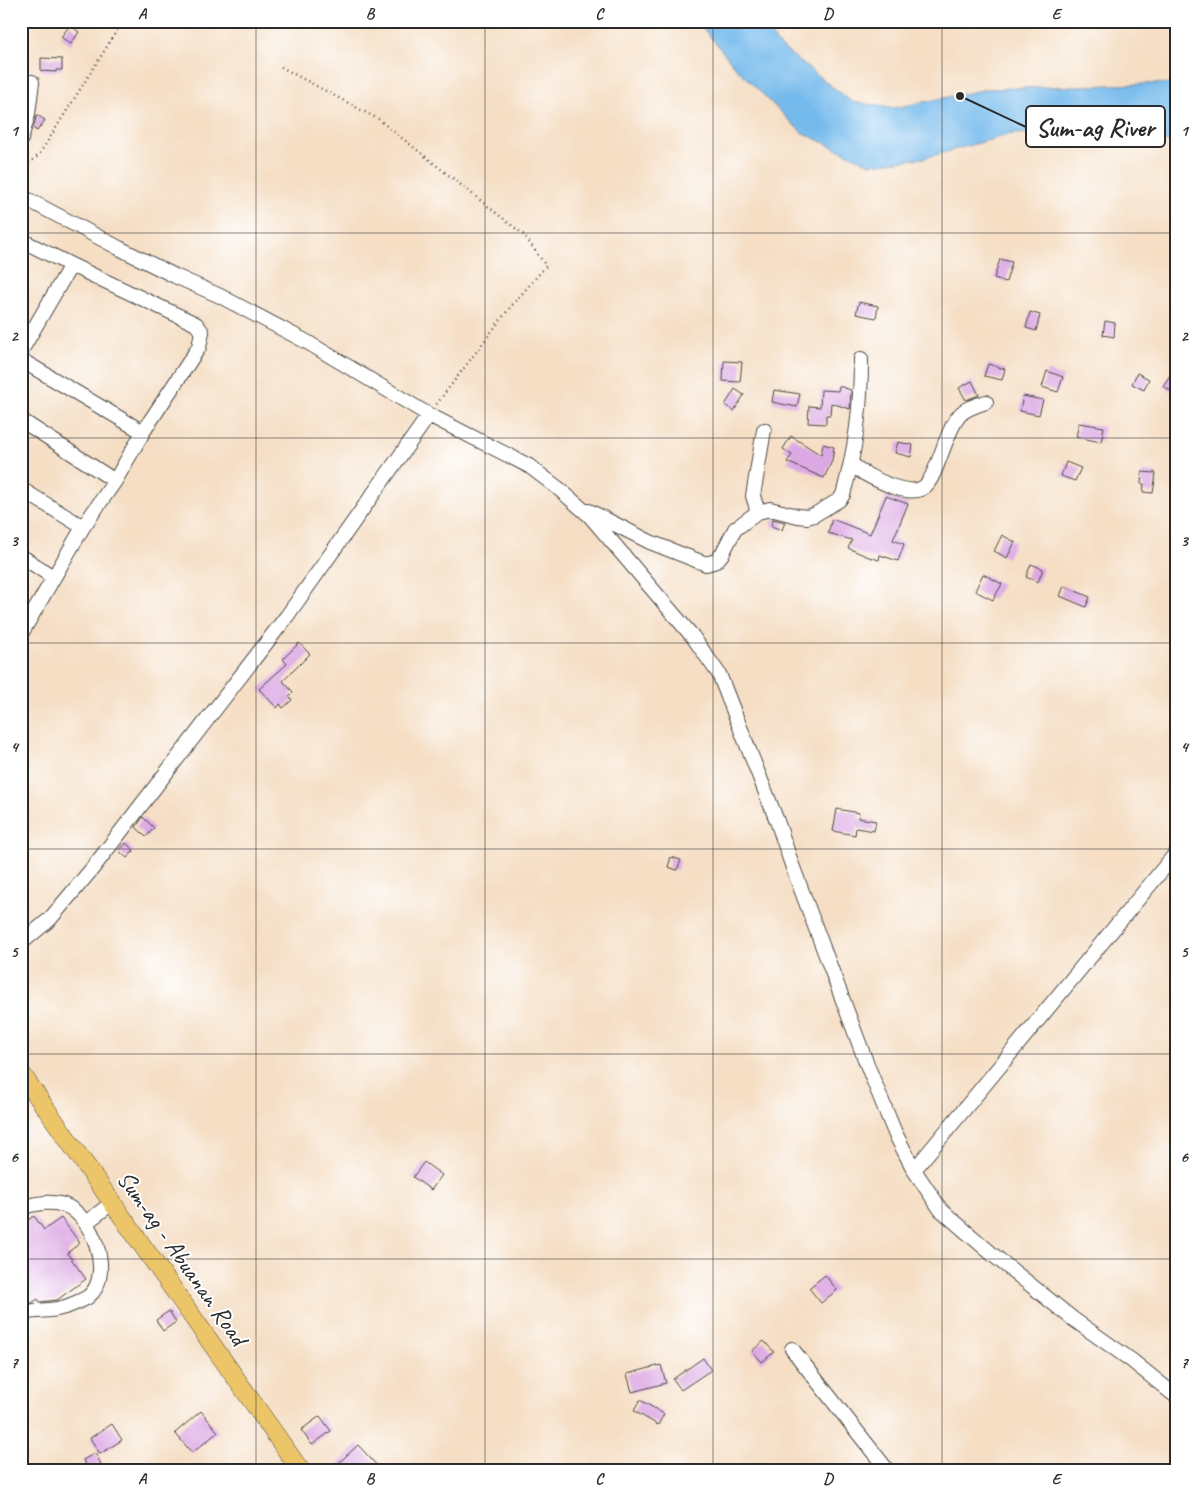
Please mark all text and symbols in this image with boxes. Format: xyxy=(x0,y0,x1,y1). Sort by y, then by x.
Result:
text: A xyxy=(138,4,148,24)
text: B xyxy=(366,4,376,24)
text: C xyxy=(595,4,605,24)
text: D xyxy=(823,4,834,24)
text: E xyxy=(1052,4,1063,24)
callout: Sum-ag River xyxy=(1026,106,1165,147)
text: Sum-ag River xyxy=(1036,111,1157,144)
text: 1 xyxy=(10,121,19,141)
text: 1 xyxy=(1180,121,1189,141)
text: 2 xyxy=(10,326,19,346)
text: 2 xyxy=(1180,326,1189,346)
text: 3 xyxy=(10,531,19,551)
text: 3 xyxy=(1180,531,1189,551)
text: 4 xyxy=(10,737,19,757)
text: 4 xyxy=(1180,737,1189,757)
text: 5 xyxy=(11,942,20,962)
text: 5 xyxy=(1181,942,1190,962)
text: 6 xyxy=(10,1147,19,1167)
text: 6 xyxy=(1180,1147,1189,1167)
street label: Sum-ag - Abuanan Road xyxy=(110,1164,257,1355)
text: 7 xyxy=(10,1353,19,1373)
text: 7 xyxy=(1180,1353,1189,1373)
text: A xyxy=(138,1469,148,1489)
text: B xyxy=(366,1469,376,1489)
text: C xyxy=(595,1469,605,1489)
text: D xyxy=(823,1469,834,1489)
text: E xyxy=(1052,1469,1063,1489)

